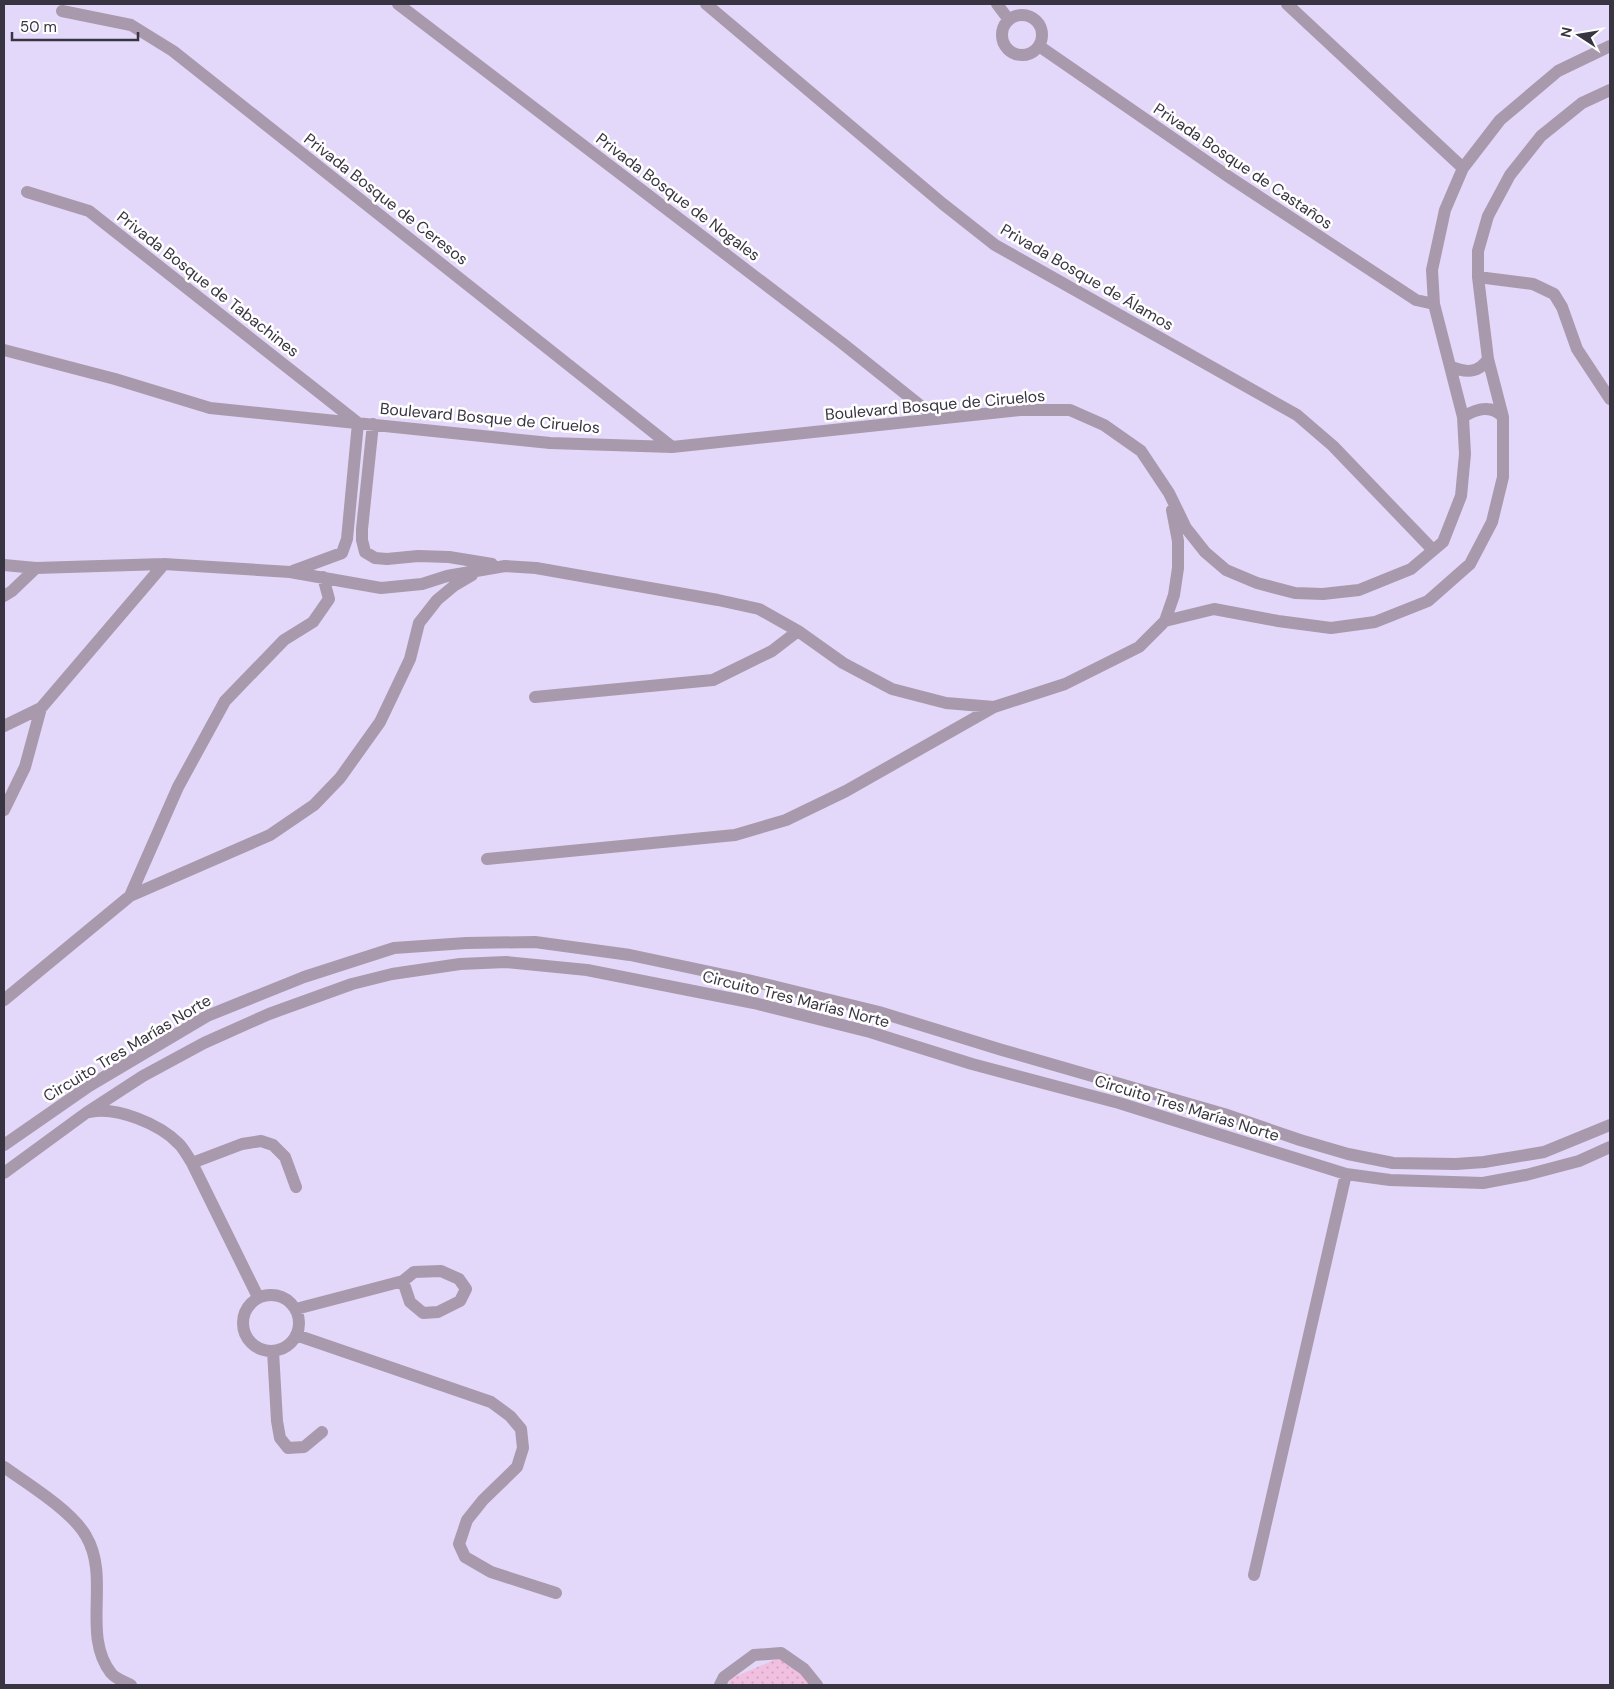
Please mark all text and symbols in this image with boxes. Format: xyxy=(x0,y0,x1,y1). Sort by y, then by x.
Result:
scale bar xyxy=(12,10,139,42)
north arrow xyxy=(1554,10,1604,60)
text: 50 m xyxy=(20,17,57,37)
text: N xyxy=(1556,25,1576,39)
street label: Privada Bosque de Castaños xyxy=(1149,98,1337,234)
street label: Privada Bosque de Ceresos xyxy=(300,128,472,270)
street label: Privada Bosque de Nogales xyxy=(592,128,764,266)
street label: Privada Bosque de Tabachines xyxy=(113,206,303,362)
street label: Privada Bosque de Álamos xyxy=(997,219,1177,335)
street label: Boulevard Bosque de Ciruelos xyxy=(824,385,1046,425)
street label: Boulevard Bosque de Ciruelos xyxy=(379,398,601,438)
street label: Circuito Tres Marías Norte xyxy=(700,966,892,1032)
street label: Circuito Tres Marías Norte xyxy=(39,990,215,1106)
street label: Circuito Tres Marías Norte xyxy=(1092,1070,1282,1146)

